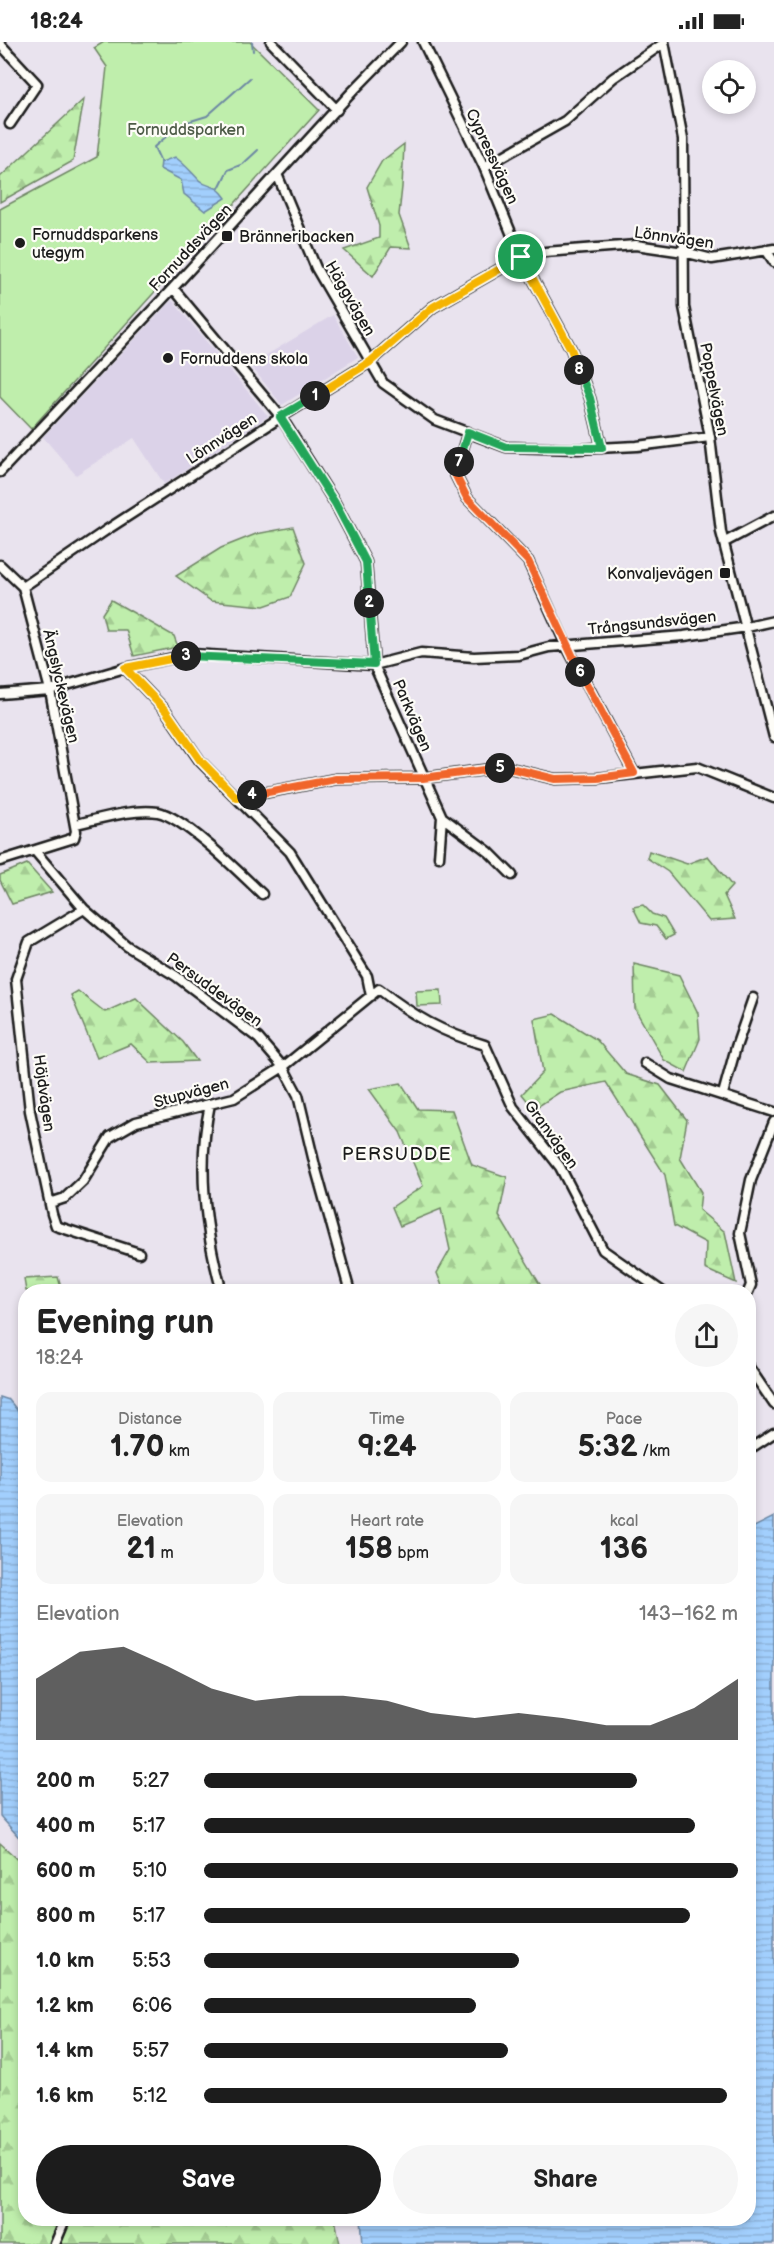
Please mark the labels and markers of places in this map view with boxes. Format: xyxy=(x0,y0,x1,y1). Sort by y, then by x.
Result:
place label: Fornuddsparkens utegym xyxy=(32,226,158,263)
place label: Bränneribacken xyxy=(239,228,354,247)
marker: Bränneribacken xyxy=(220,229,234,243)
pin xyxy=(495,231,546,282)
marker: Fornuddsparkens utegym xyxy=(13,236,27,250)
place label: Fornuddens skola xyxy=(180,350,308,369)
marker: Fornuddens skola xyxy=(161,351,175,365)
pin: 8 xyxy=(564,355,594,385)
pin: 1 xyxy=(300,381,330,411)
pin: 7 xyxy=(444,447,474,477)
place label: Konvaljevägen xyxy=(607,565,713,584)
marker: Konvaljevägen xyxy=(718,566,732,580)
pin: 2 xyxy=(354,588,384,618)
pin: 3 xyxy=(171,641,201,671)
pin: 6 xyxy=(565,657,595,687)
pin: 5 xyxy=(485,753,515,783)
pin: 4 xyxy=(237,780,267,810)

